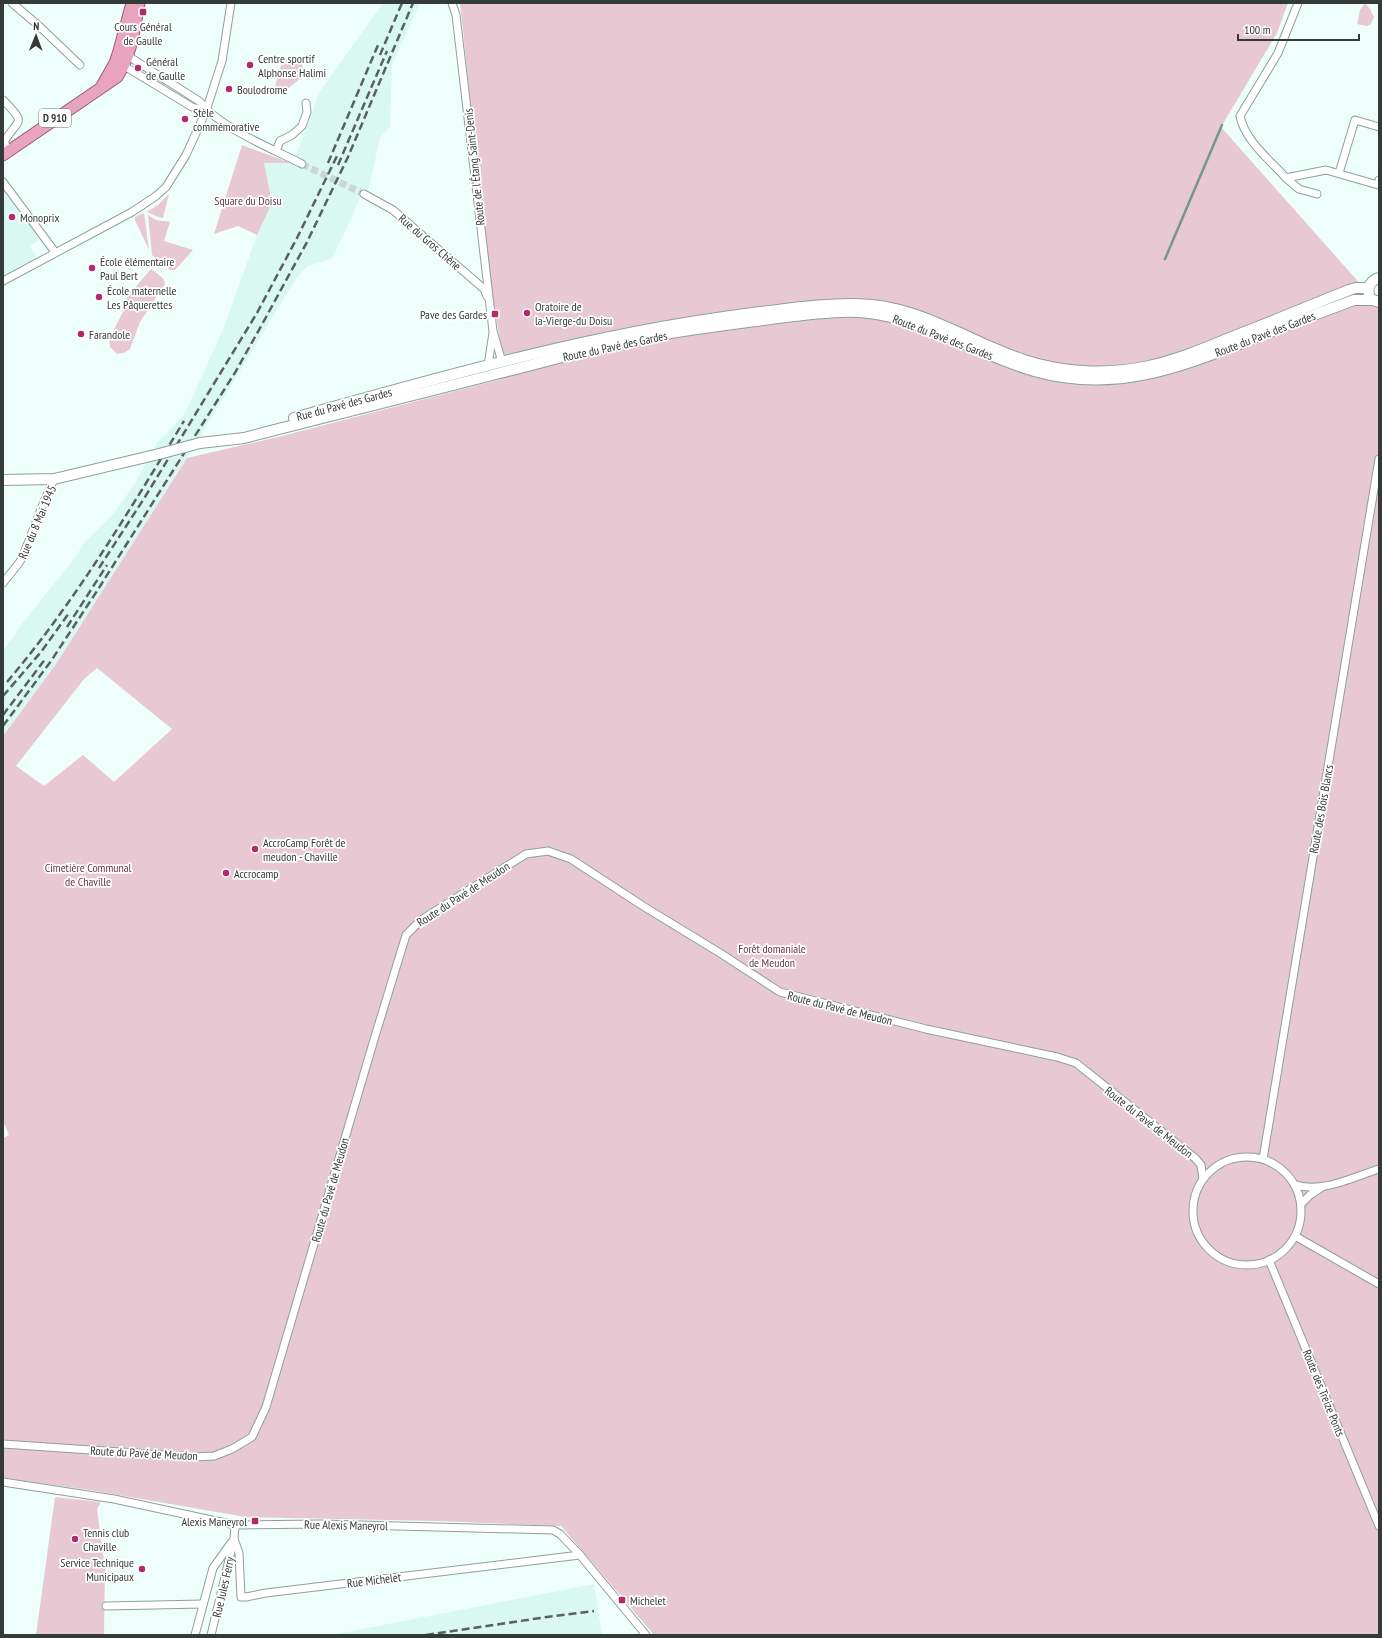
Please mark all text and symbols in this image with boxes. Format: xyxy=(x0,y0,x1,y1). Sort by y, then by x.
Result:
marker: Cours Général de Gaulle xyxy=(138,7,148,17)
north arrow xyxy=(16,16,56,56)
scale bar xyxy=(1238,16,1359,42)
text: N xyxy=(33,19,39,33)
place label: Cours Général de Gaulle xyxy=(114,19,172,48)
text: 100 m xyxy=(1244,22,1271,37)
place label: Centre sportif Alphonse Halimi xyxy=(258,51,326,80)
place label: Général de Gaulle xyxy=(146,54,185,83)
marker: Centre sportif Alphonse Halimi xyxy=(245,60,255,70)
marker: Général de Gaulle xyxy=(133,63,143,73)
place label: Boulodrome xyxy=(237,82,288,97)
marker: Boulodrome xyxy=(224,84,234,94)
place label: Stèle commémorative xyxy=(193,105,259,134)
street label: Route de l'Étang Saint-Denis xyxy=(460,108,488,226)
road number: D 910 xyxy=(39,109,71,127)
marker: Stèle commémorative xyxy=(180,114,190,124)
park label: Square du Doisu xyxy=(214,193,282,208)
place label: Monoprix xyxy=(20,210,59,225)
street label: Rue du Gros Chêne xyxy=(396,211,465,273)
marker: Monoprix xyxy=(7,212,17,222)
place label: École élémentaire Paul Bert xyxy=(100,254,174,283)
marker: École élémentaire Paul Bert xyxy=(87,263,97,273)
place label: École maternelle Les Pâquerettes xyxy=(107,283,177,312)
marker: École maternelle Les Pâquerettes xyxy=(94,292,104,302)
place label: Oratoire de la-Vierge-du Doisu xyxy=(535,299,612,328)
place label: Pave des Gardes xyxy=(420,307,487,322)
marker: Oratoire de la-Vierge-du Doisu xyxy=(522,308,532,318)
street label: Route du Pavé des Gardes xyxy=(1213,308,1317,360)
marker: Pave des Gardes xyxy=(490,309,500,319)
street label: Route du Pavé des Gardes xyxy=(891,311,995,363)
place label: Farandole xyxy=(89,327,130,342)
street label: Route du Pavé des Gardes xyxy=(561,328,669,364)
marker: Farandole xyxy=(76,329,86,339)
street label: Rue du Pavé des Gardes xyxy=(295,384,393,424)
street label: Rue du 8 Mai 1945 xyxy=(15,483,59,561)
street label: Route des Bois Blancs xyxy=(1306,763,1336,855)
place label: AccroCamp Forêt de meudon - Chaville xyxy=(263,835,345,864)
marker: AccroCamp Forêt de meudon - Chaville xyxy=(250,844,260,854)
street label: Route du Pavé de Meudon xyxy=(414,858,512,930)
park label: Cimetière Communal de Chaville xyxy=(45,860,131,889)
place label: Accrocamp xyxy=(234,866,278,881)
marker: Accrocamp xyxy=(221,868,231,878)
park label: Forêt domaniale de Meudon xyxy=(738,941,806,970)
street label: Route du Pavé de Meudon xyxy=(786,988,894,1028)
street label: Route du Pavé de Meudon xyxy=(1102,1083,1196,1161)
street label: Route du Pavé de Meudon xyxy=(308,1136,352,1244)
street label: Route des Treize Ponts xyxy=(1300,1347,1348,1439)
street label: Route du Pavé de Meudon xyxy=(90,1443,198,1463)
place label: Alexis Maneyrol xyxy=(181,1514,247,1529)
marker: Alexis Maneyrol xyxy=(250,1516,260,1526)
street label: Rue Alexis Maneyrol xyxy=(304,1517,388,1533)
place label: Tennis club Chaville xyxy=(83,1525,129,1554)
marker: Tennis club Chaville xyxy=(70,1534,80,1544)
place label: Service Technique Municipaux xyxy=(60,1555,134,1584)
street label: Rue Jules Ferry xyxy=(209,1555,237,1619)
marker: Service Technique Municipaux xyxy=(137,1564,147,1574)
street label: Rue Michelet xyxy=(346,1569,403,1591)
place label: Michelet xyxy=(630,1593,667,1608)
marker: Michelet xyxy=(617,1595,627,1605)

